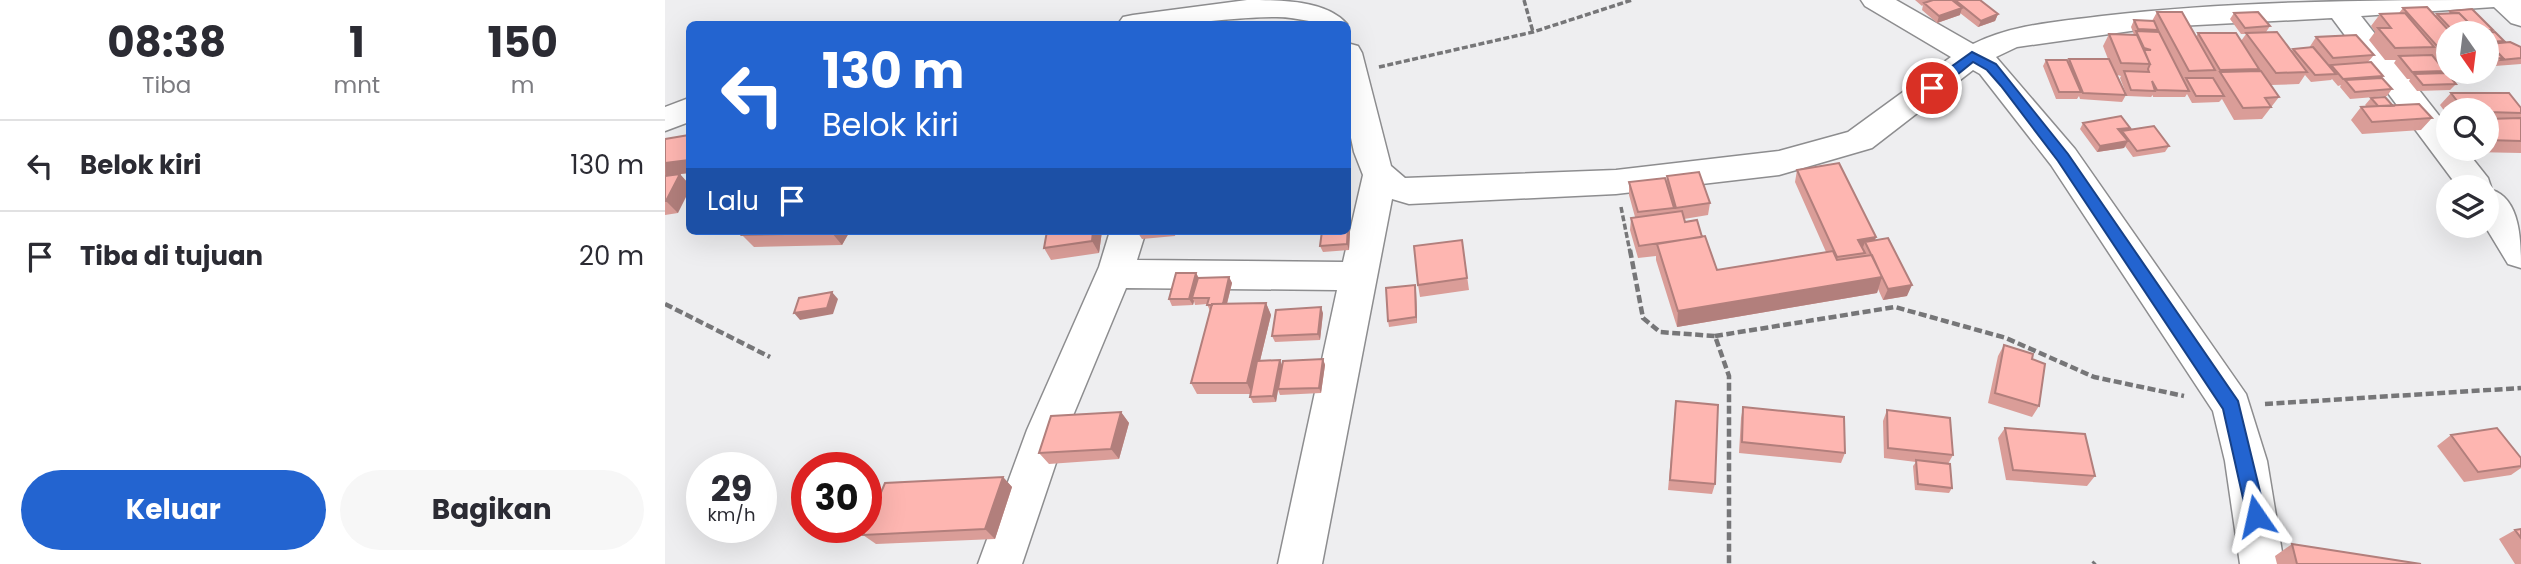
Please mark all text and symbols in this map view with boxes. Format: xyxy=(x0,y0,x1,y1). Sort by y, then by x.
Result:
text: 08:38 xyxy=(107,13,226,72)
text: 1 xyxy=(349,13,365,72)
text: 150 xyxy=(487,13,558,72)
north arrow xyxy=(2436,21,2499,84)
map controls xyxy=(2436,21,2499,238)
text: 130 m xyxy=(822,37,964,105)
icon: left xyxy=(707,49,798,140)
pin xyxy=(1902,58,1962,118)
text: Tiba xyxy=(142,69,191,101)
text: mnt xyxy=(333,69,380,101)
text: m xyxy=(511,69,534,101)
icon: arrive xyxy=(1913,69,1951,107)
button: search xyxy=(2436,98,2499,161)
text: Belok kiri xyxy=(822,102,959,147)
icon: left xyxy=(21,147,59,185)
text: Belok kiri xyxy=(80,147,202,183)
text: 130 m xyxy=(570,147,644,183)
button: layers xyxy=(2436,175,2499,238)
icon: arrive xyxy=(773,182,811,220)
text: Lalu xyxy=(707,183,759,219)
icon: arrive xyxy=(21,238,59,276)
text: Tiba di tujuan xyxy=(80,238,263,274)
text: 20 m xyxy=(579,238,644,274)
speed limit sign: 30 xyxy=(791,452,882,543)
text: 29 xyxy=(711,464,752,513)
button: Keluar xyxy=(21,470,326,550)
button: Bagikan xyxy=(340,470,644,550)
position arrow xyxy=(2219,479,2293,553)
text: km/h xyxy=(708,502,755,527)

